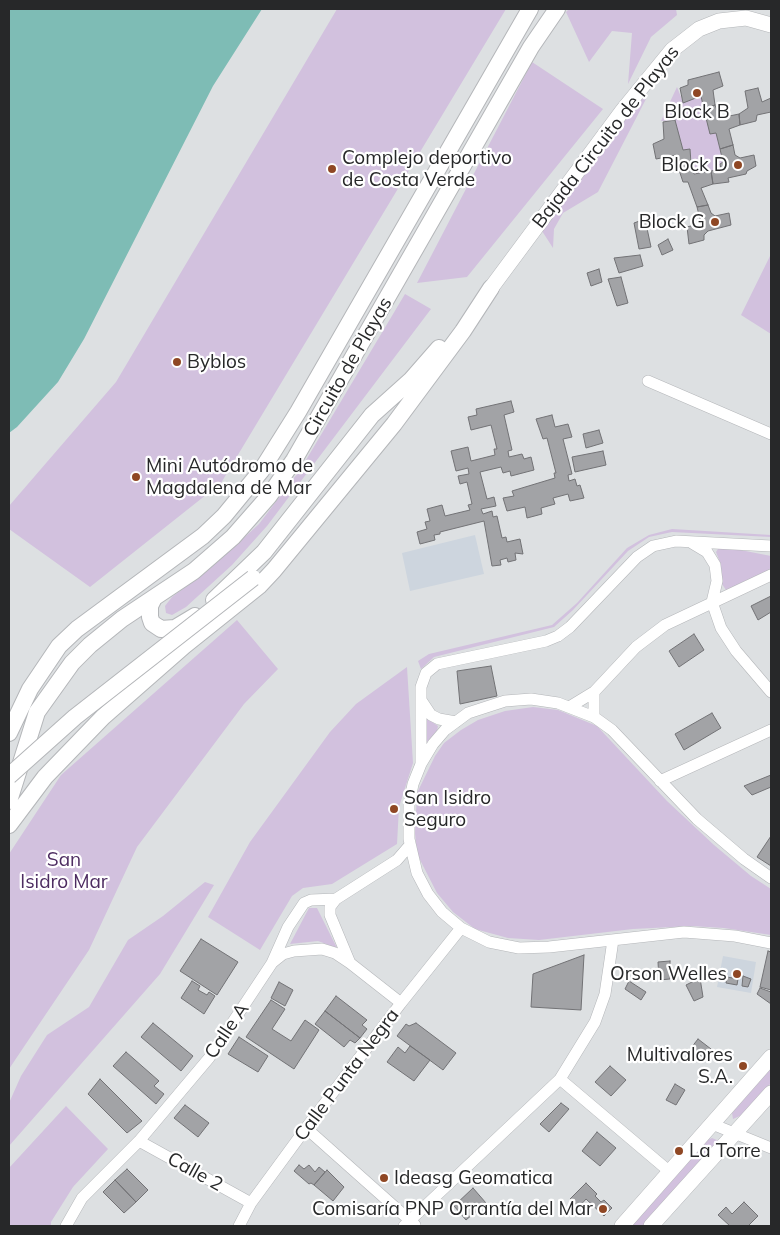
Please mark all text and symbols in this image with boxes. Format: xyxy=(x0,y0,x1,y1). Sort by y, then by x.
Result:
street label: Bajada Circuito de Playas xyxy=(528,41,684,233)
marker: Block B xyxy=(691,87,703,99)
place label: Block B xyxy=(664,101,730,123)
place label: Complejo deportivo de Costa Verde xyxy=(342,147,512,191)
place label: Block D xyxy=(661,154,728,176)
marker: Block D xyxy=(732,159,744,171)
marker: Complejo deportivo de Costa Verde xyxy=(326,163,338,175)
place label: Block G xyxy=(639,211,705,233)
marker: Block G xyxy=(709,216,721,228)
street label: Circuito de Playas xyxy=(299,293,397,441)
place label: Byblos xyxy=(187,351,246,373)
marker: Byblos xyxy=(171,356,183,368)
place label: Mini Autódromo de Magdalena de Mar xyxy=(146,455,313,499)
marker: Mini Autódromo de Magdalena de Mar xyxy=(130,471,142,483)
place label: San Isidro Seguro xyxy=(404,787,491,831)
marker: San Isidro Seguro xyxy=(388,803,400,815)
park label: San Isidro Mar xyxy=(20,849,108,893)
place label: Orson Welles xyxy=(610,963,727,985)
marker: Orson Welles xyxy=(731,968,743,980)
street label: Calle A xyxy=(200,999,254,1063)
street label: Calle Punta Negra xyxy=(290,1004,404,1146)
place label: Multivalores S.A. xyxy=(627,1044,733,1088)
marker: Multivalores S.A. xyxy=(737,1060,749,1072)
place label: La Torre xyxy=(689,1140,761,1162)
marker: La Torre xyxy=(673,1145,685,1157)
street label: Calle 2 xyxy=(163,1148,227,1196)
place label: Ideasg Geomatica xyxy=(394,1167,553,1189)
marker: Ideasg Geomatica xyxy=(378,1172,390,1184)
place label: Comisaría PNP Orrantía del Mar xyxy=(312,1198,593,1220)
marker: Comisaría PNP Orrantía del Mar xyxy=(597,1203,609,1215)

